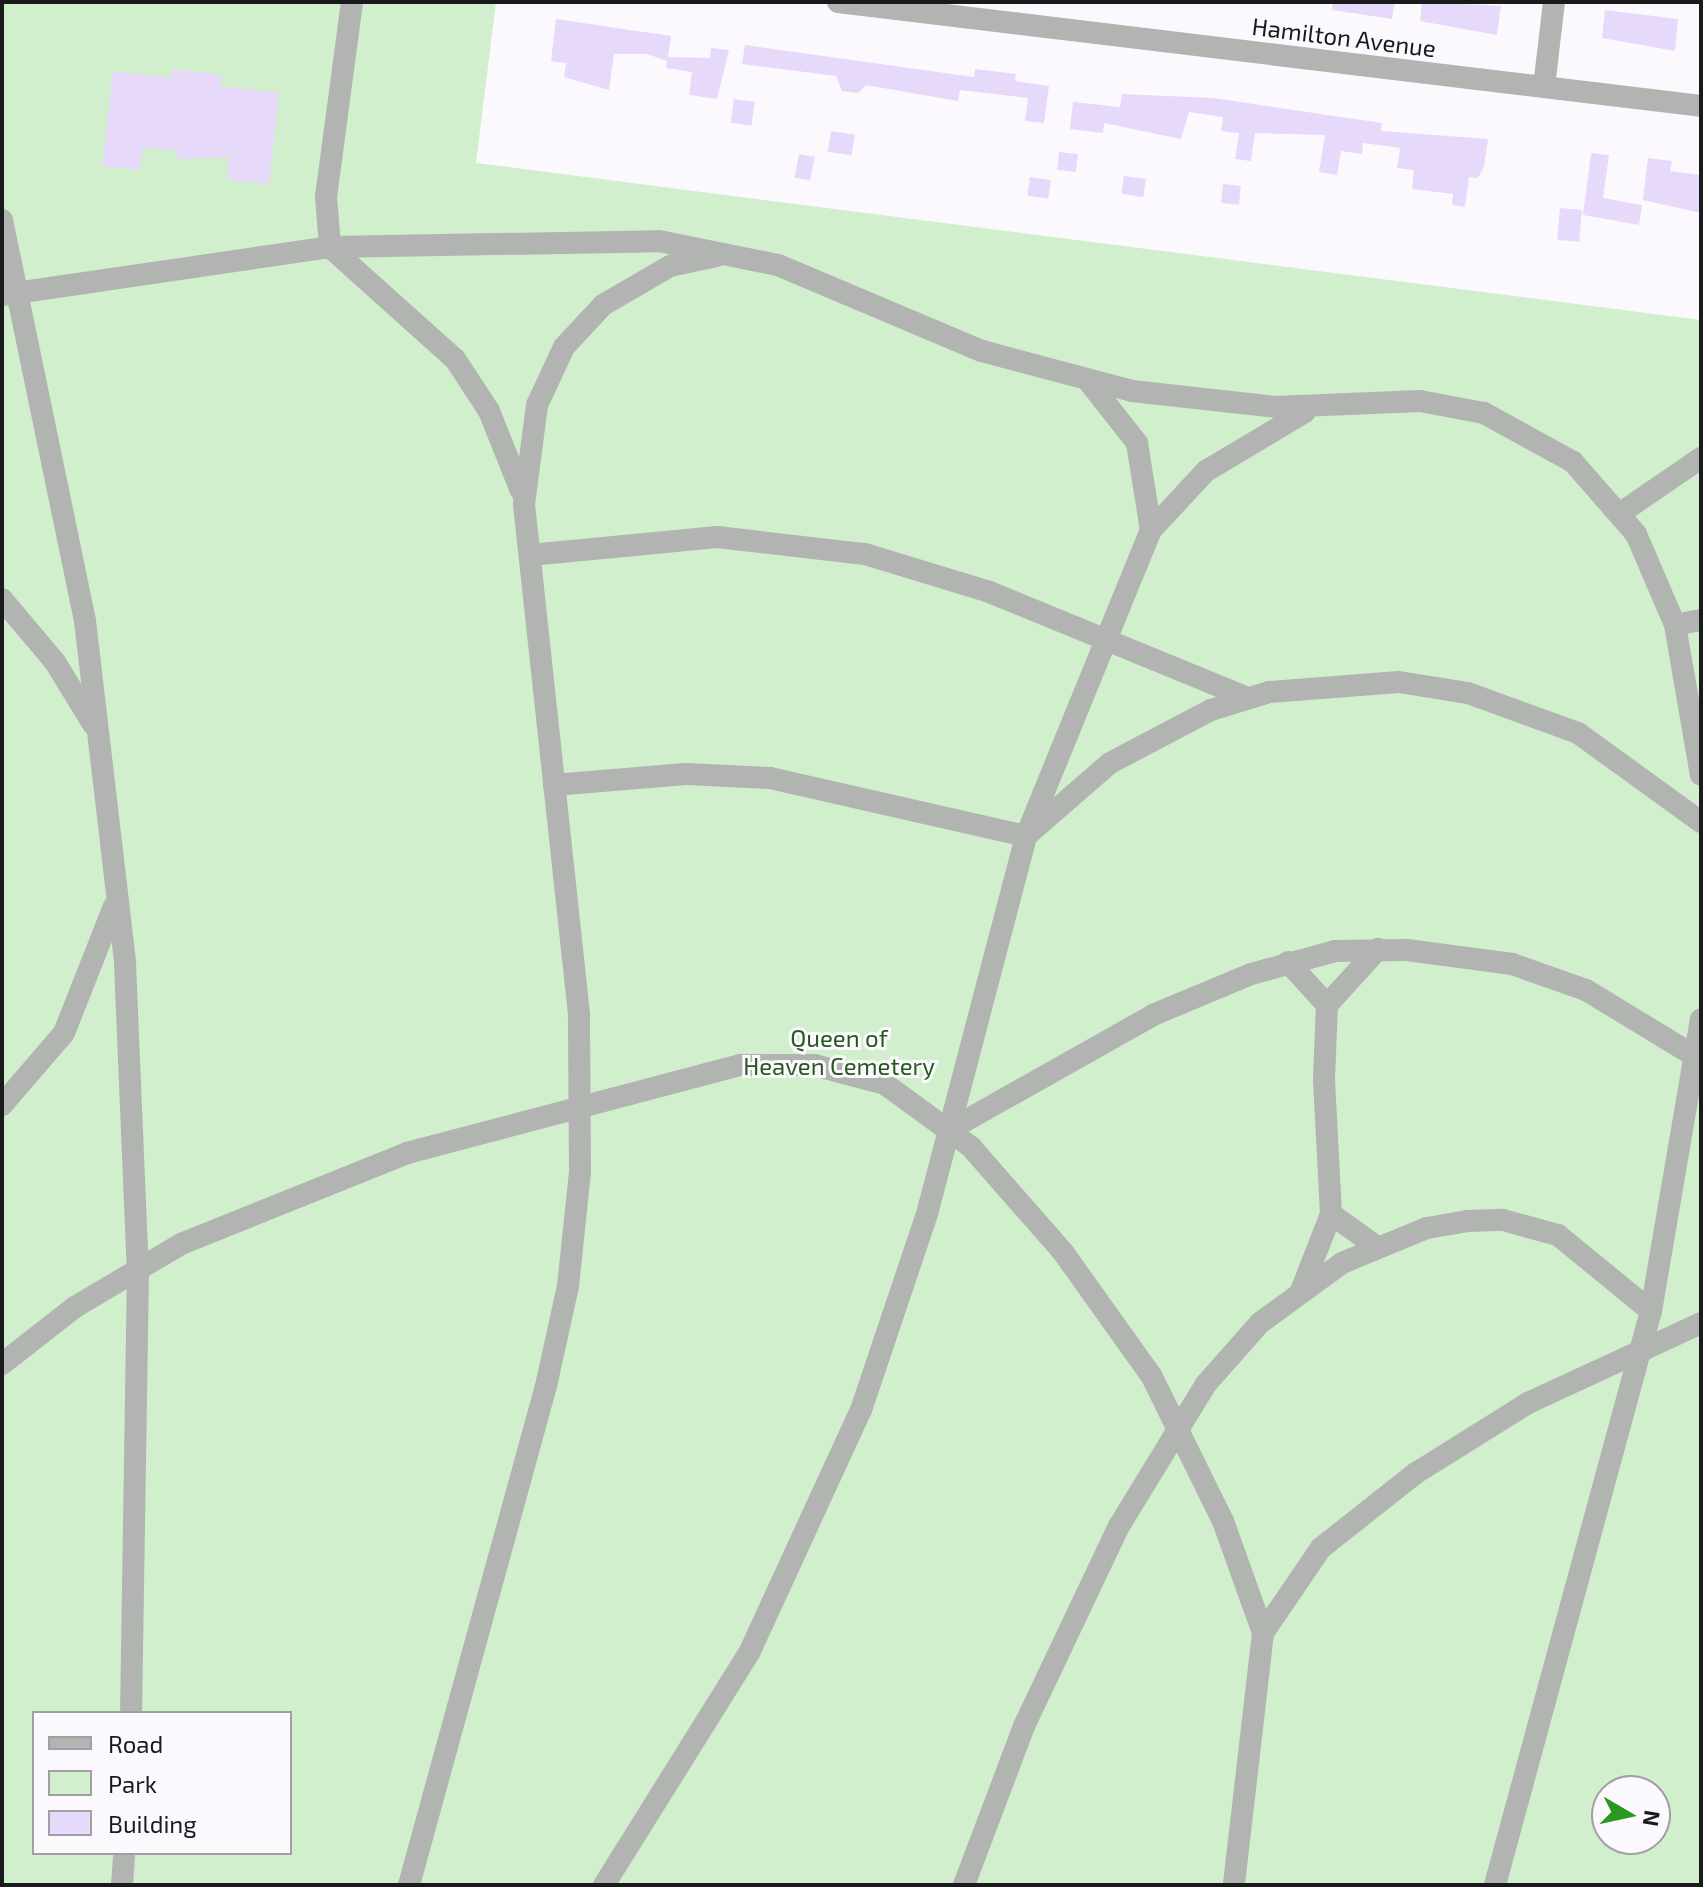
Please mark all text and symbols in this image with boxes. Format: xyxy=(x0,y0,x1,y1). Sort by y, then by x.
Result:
street label: Hamilton Avenue xyxy=(1250,11,1438,63)
park label: Queen of Heaven Cemetery xyxy=(743,1024,935,1080)
legend xyxy=(32,1711,292,1855)
text: Road xyxy=(108,1729,163,1758)
text: Park xyxy=(108,1769,157,1798)
north arrow xyxy=(1591,1775,1671,1855)
text: Building xyxy=(108,1809,197,1838)
text: N xyxy=(1639,1809,1667,1828)

